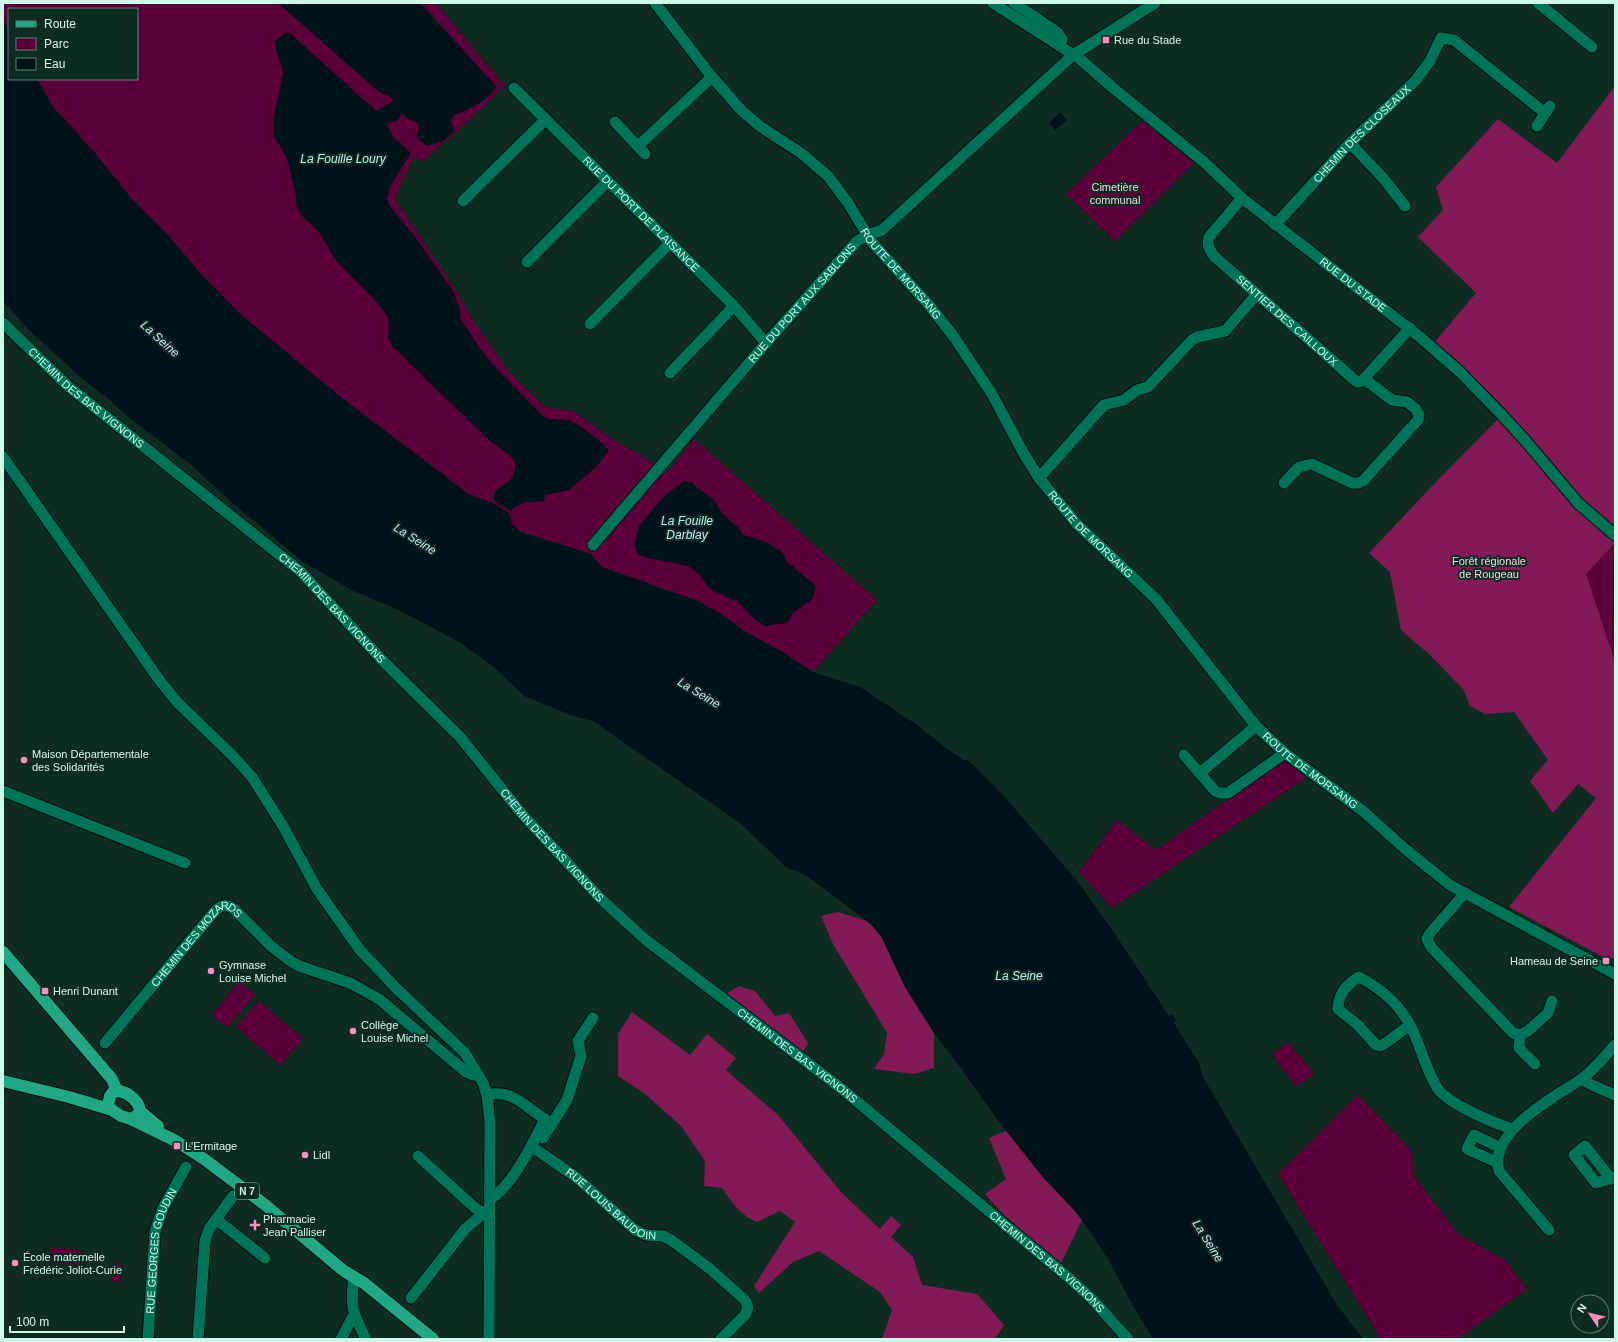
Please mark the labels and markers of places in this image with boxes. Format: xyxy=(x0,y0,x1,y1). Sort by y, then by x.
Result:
place label: Rue du Stade xyxy=(1114,34,1181,46)
marker: Rue du Stade xyxy=(1101,35,1111,45)
place label: Maison Départementale des Solidarités xyxy=(32,748,149,773)
marker: Maison Départementale des Solidarités xyxy=(19,755,29,765)
place label: Hameau de Seine xyxy=(1510,955,1598,967)
marker: Hameau de Seine xyxy=(1601,956,1611,966)
place label: Gymnase Louise Michel xyxy=(219,959,286,984)
marker: Gymnase Louise Michel xyxy=(206,966,216,976)
place label: Henri Dunant xyxy=(53,985,118,997)
marker: Henri Dunant xyxy=(40,986,50,996)
place label: Collège Louise Michel xyxy=(361,1019,428,1044)
marker: Collège Louise Michel xyxy=(348,1026,358,1036)
place label: L'Ermitage xyxy=(185,1140,237,1152)
marker: L'Ermitage xyxy=(172,1141,182,1151)
place label: Lidl xyxy=(313,1149,330,1161)
marker: Lidl xyxy=(300,1150,310,1160)
place label: Pharmacie Jean Palliser xyxy=(263,1213,326,1238)
marker: Pharmacie Jean Palliser xyxy=(250,1220,260,1230)
place label: École maternelle Frédéric Joliot-Curie xyxy=(23,1251,122,1276)
marker: École maternelle Frédéric Joliot-Curie xyxy=(10,1258,20,1268)

